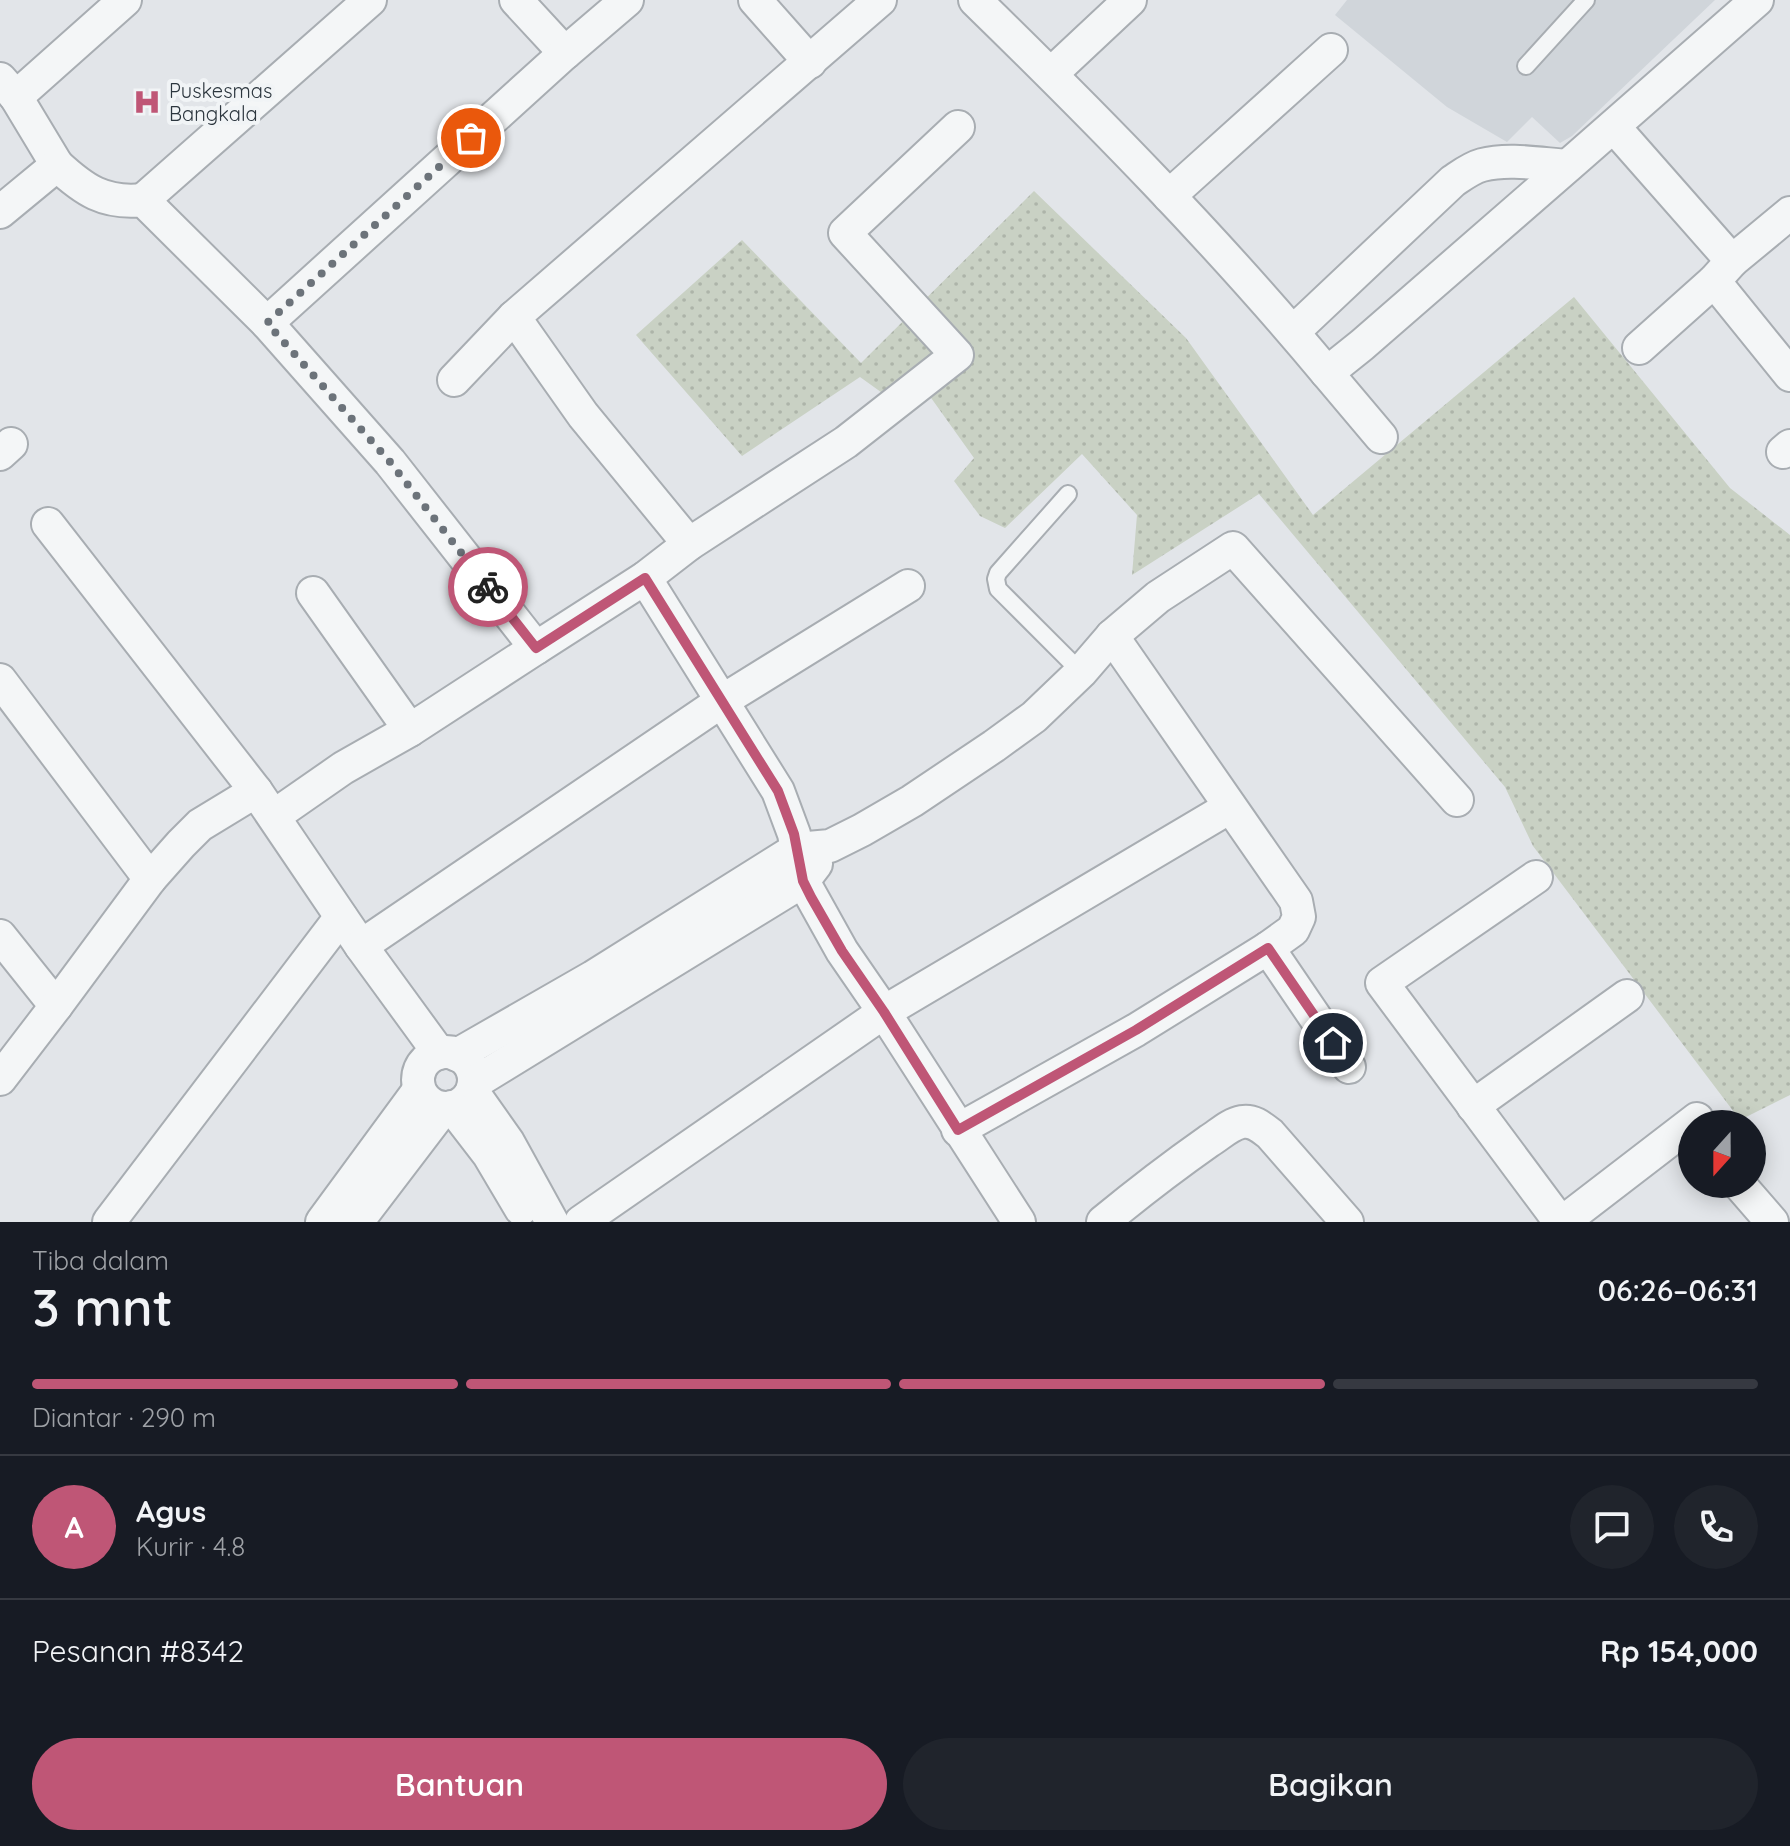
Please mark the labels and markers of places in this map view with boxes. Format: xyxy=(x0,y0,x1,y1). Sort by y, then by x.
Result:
place label: Puskesmas Bangkala xyxy=(169,78,272,126)
hospital icon: Puskesmas Bangkala xyxy=(132,87,162,117)
pin xyxy=(437,104,505,172)
pin xyxy=(1299,1009,1367,1077)

